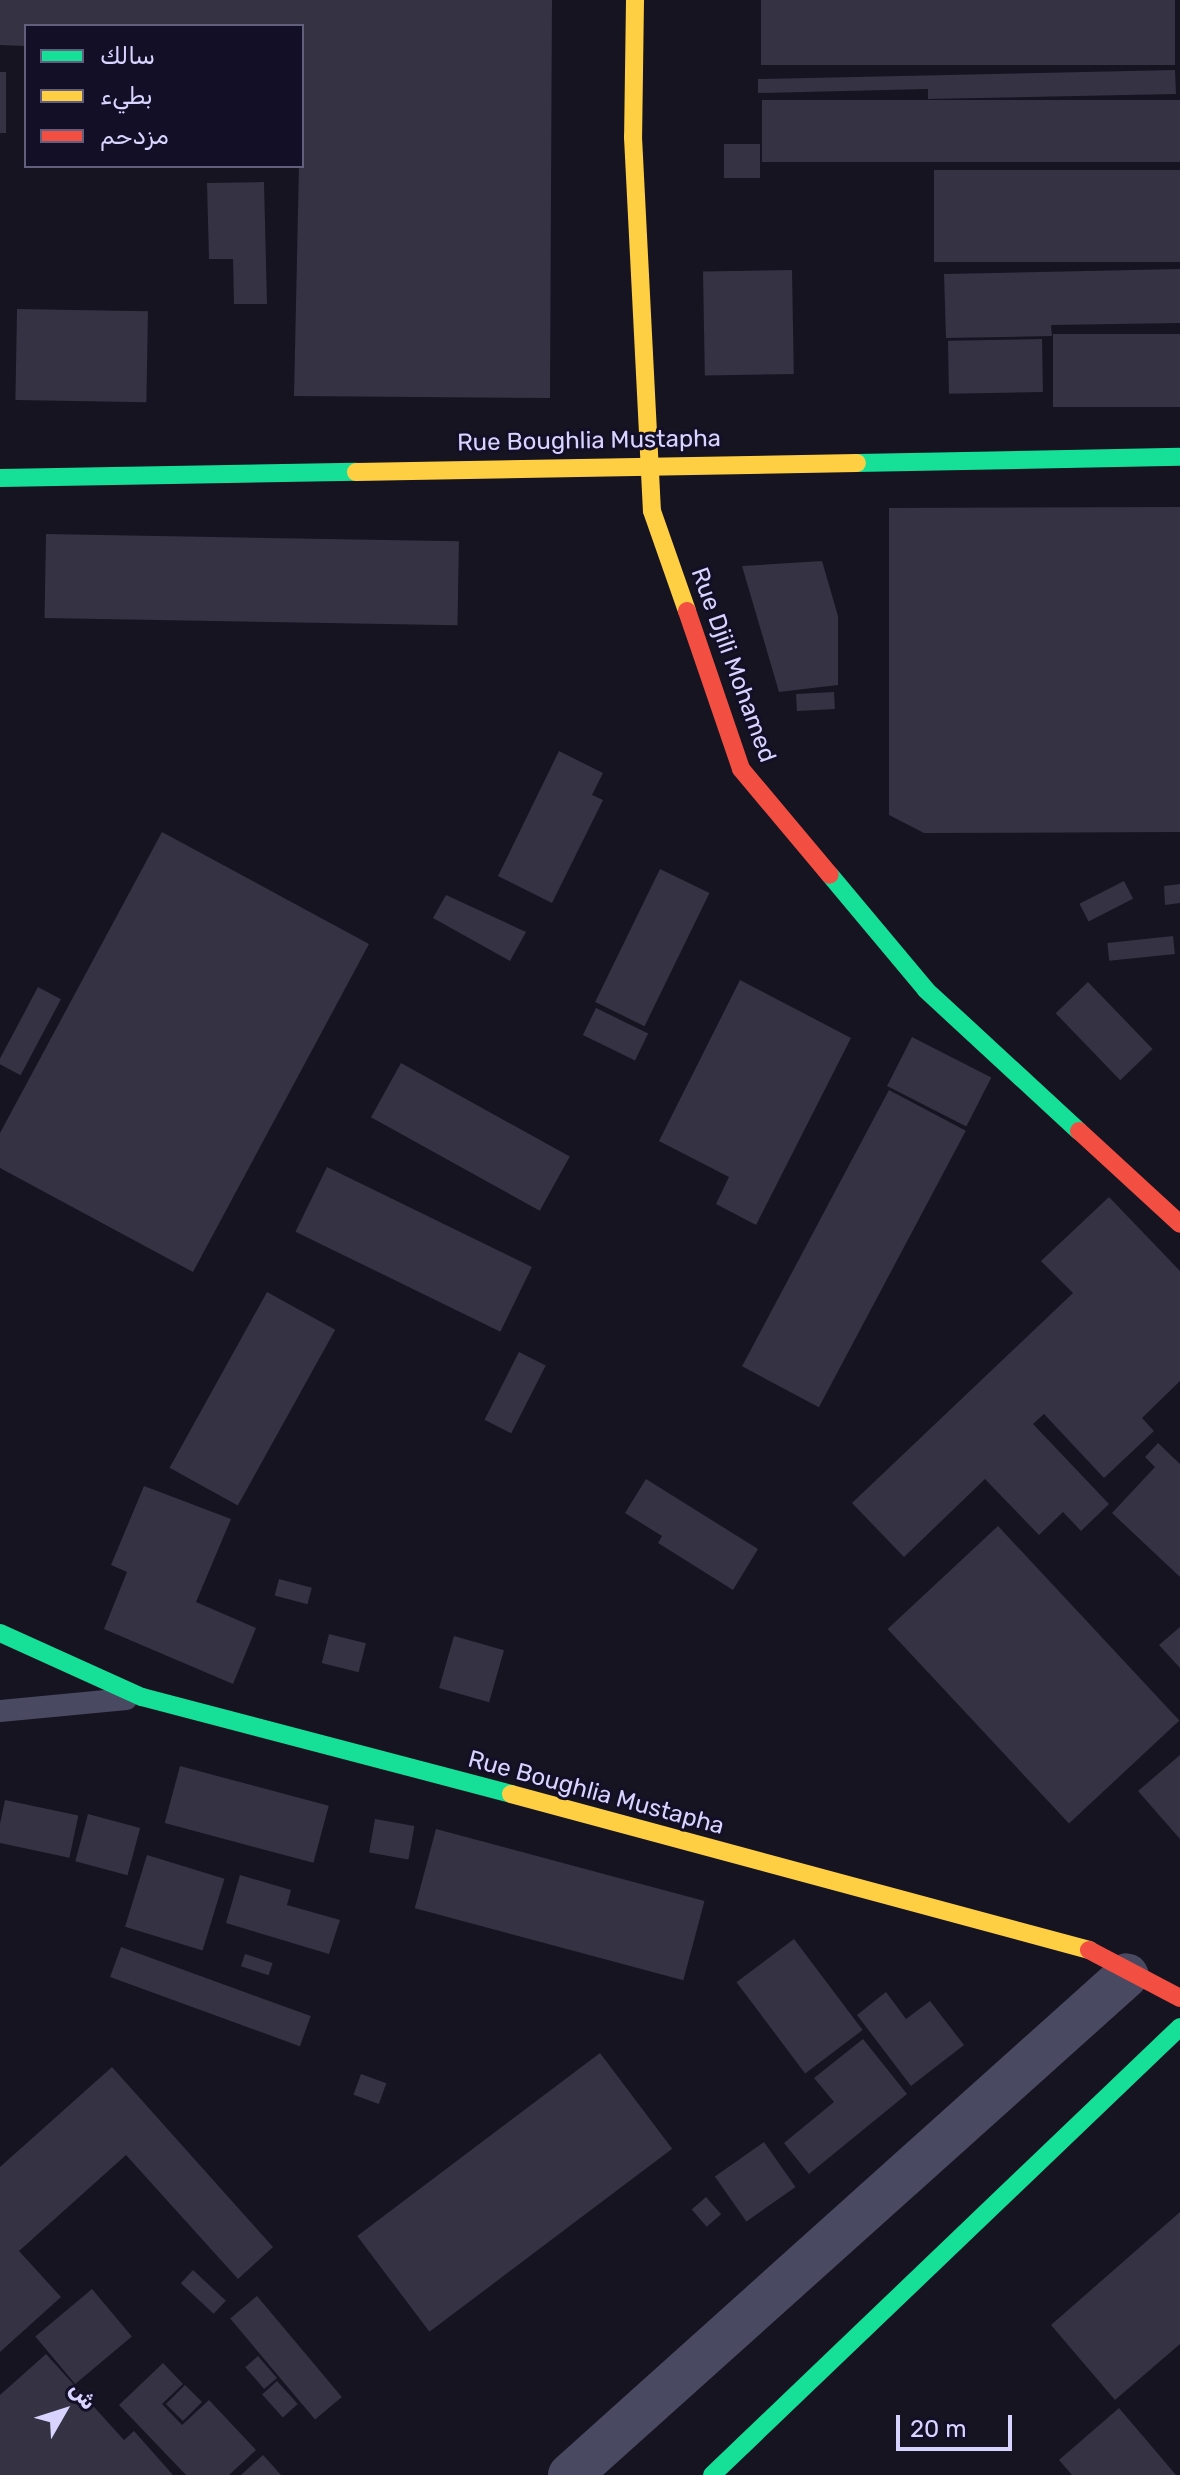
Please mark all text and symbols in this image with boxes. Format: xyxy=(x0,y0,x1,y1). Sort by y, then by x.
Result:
legend xyxy=(24,24,304,168)
text: سالك xyxy=(100,42,155,70)
text: بطيء xyxy=(100,82,153,110)
text: مزدحم xyxy=(100,122,169,150)
street label: Rue Boughlia Mustapha xyxy=(457,424,721,458)
street label: Rue Djili Mohamed xyxy=(684,564,782,766)
street label: Rue Boughlia Mustapha xyxy=(465,1745,727,1841)
north arrow xyxy=(24,2371,104,2451)
text: ش xyxy=(64,2376,102,2415)
scale bar xyxy=(900,2399,1016,2449)
text: 20 m xyxy=(910,2415,967,2443)

